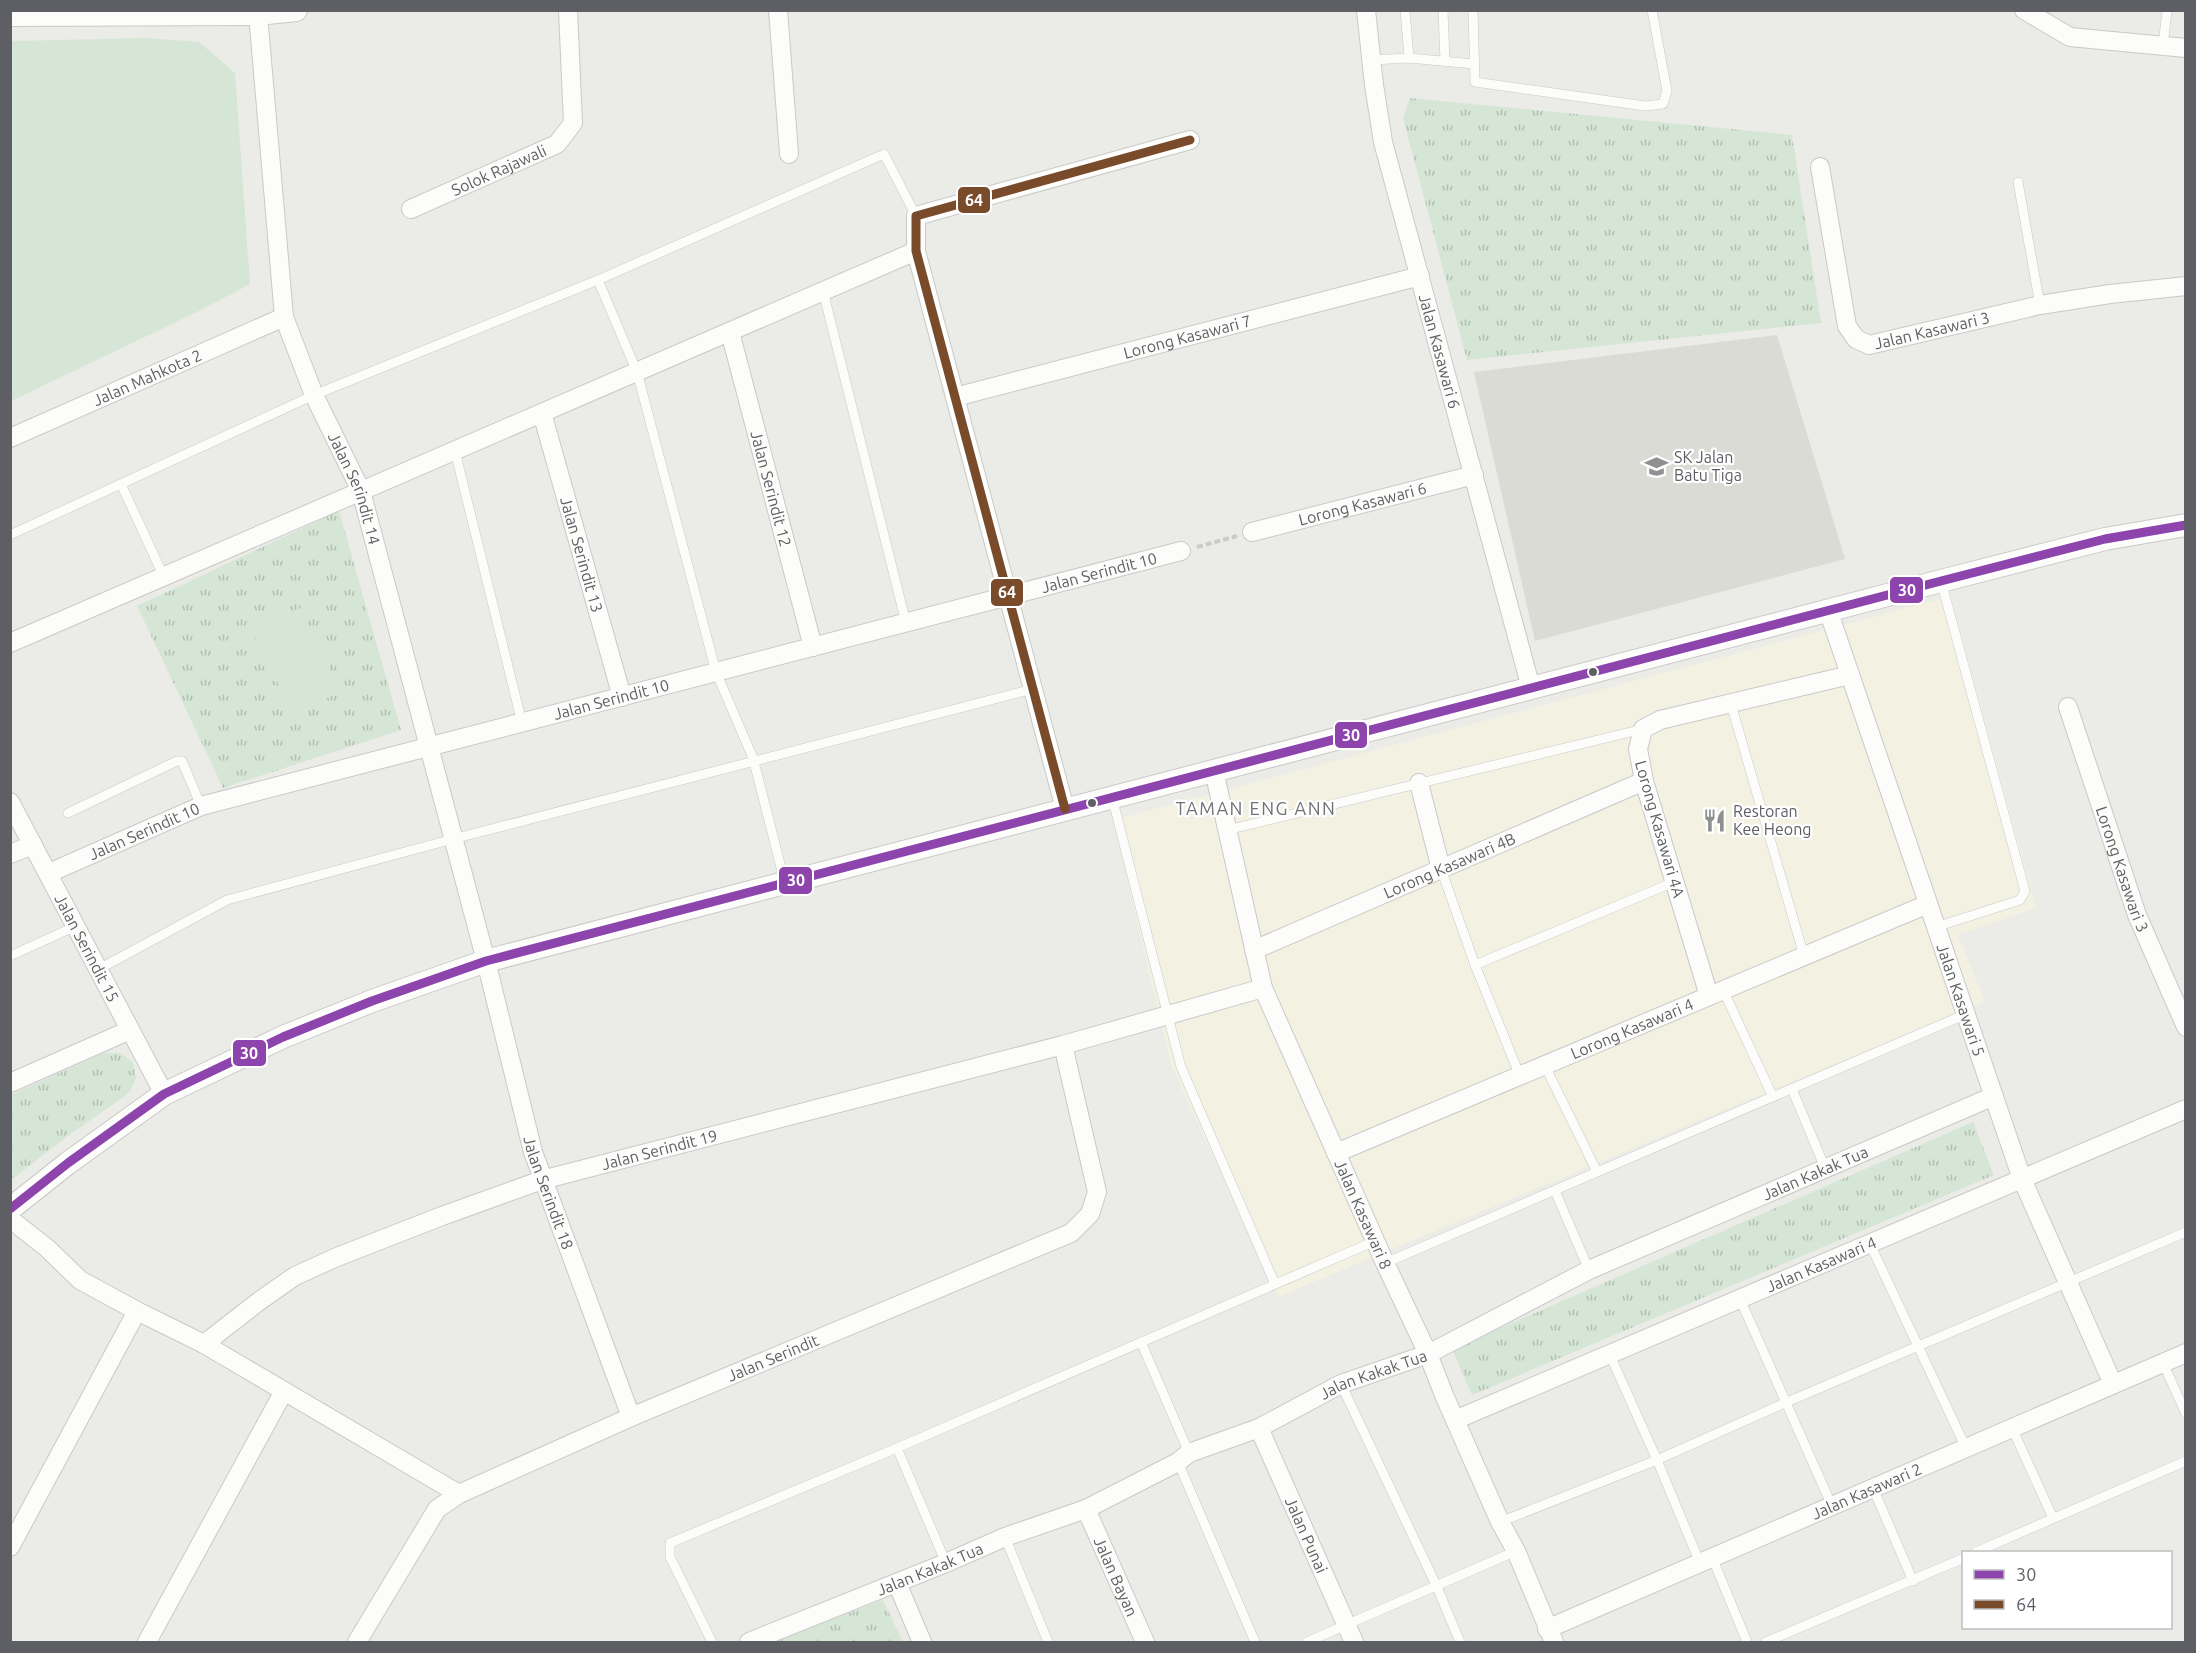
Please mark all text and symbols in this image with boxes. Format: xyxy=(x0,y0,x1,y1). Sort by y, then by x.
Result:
street label: Solok Rajawali xyxy=(448,141,549,199)
line badge: 64 xyxy=(957,186,991,214)
text: 64 xyxy=(965,191,983,209)
street label: Jalan Kasawari 6 xyxy=(1416,292,1464,411)
street label: Jalan Kasawari 3 xyxy=(1872,308,1991,352)
street label: Lorong Kasawari 7 xyxy=(1121,311,1253,362)
street label: Jalan Mahkota 2 xyxy=(90,346,204,409)
street label: Jalan Serindit 14 xyxy=(325,429,384,546)
street label: Jalan Serindit 12 xyxy=(747,429,795,548)
place label: SK Jalan Batu Tiga xyxy=(1674,448,1742,484)
school or university icon: SK Jalan Batu Tiga xyxy=(1643,453,1669,479)
street label: Lorong Kasawari 6 xyxy=(1297,479,1428,529)
street label: Jalan Serindit 13 xyxy=(557,495,607,614)
street label: Jalan Serindit 10 xyxy=(1039,549,1159,596)
line badge: 30 xyxy=(1889,576,1924,604)
line badge: 64 xyxy=(990,578,1024,607)
text: 30 xyxy=(1898,581,1916,599)
text: 64 xyxy=(998,583,1016,601)
unlabelled marker xyxy=(1587,666,1599,678)
street label: Jalan Serindit 10 xyxy=(551,676,671,723)
line badge: 30 xyxy=(1334,721,1368,749)
text: 30 xyxy=(1342,726,1360,744)
street label: Lorong Kasawari 4A xyxy=(1632,758,1688,900)
unlabelled marker xyxy=(1086,797,1098,809)
district label: TAMAN ENG ANN xyxy=(1176,798,1336,818)
street label: Jalan Serindit 10 xyxy=(86,799,202,863)
place label: Restoran Kee Heong xyxy=(1733,802,1812,838)
street label: Lorong Kasawari 3 xyxy=(2093,804,2152,935)
restaurant icon: Restoran Kee Heong xyxy=(1702,807,1728,833)
street label: Lorong Kasawari 4B xyxy=(1381,829,1518,902)
line badge: 30 xyxy=(778,866,813,895)
text: 30 xyxy=(787,871,805,889)
street label: Jalan Serindit 15 xyxy=(51,891,123,1005)
street label: Jalan Kasawari 5 xyxy=(1933,941,1988,1059)
street label: Lorong Kasawari 4 xyxy=(1568,995,1696,1062)
line badge: 30 xyxy=(232,1039,267,1067)
text: 30 xyxy=(240,1044,258,1062)
street label: Jalan Serindit 19 xyxy=(600,1126,719,1173)
street label: Jalan Serindit 18 xyxy=(520,1134,577,1252)
street label: Jalan Kakak Tua xyxy=(1759,1142,1871,1204)
street label: Jalan Kasawari 8 xyxy=(1331,1157,1396,1272)
street label: Jalan Kasawari 4 xyxy=(1763,1233,1879,1296)
street label: Jalan Serindit xyxy=(724,1330,822,1385)
street label: Jalan Kakak Tua xyxy=(1317,1346,1429,1403)
street label: Jalan Kasawari 2 xyxy=(1809,1459,1924,1523)
street label: Jalan Punai xyxy=(1282,1494,1331,1576)
street label: Jalan Bayan xyxy=(1091,1534,1141,1619)
street label: Jalan Kakak Tua xyxy=(874,1539,986,1599)
legend xyxy=(1962,1551,2172,1629)
text: 30 xyxy=(2016,1564,2036,1584)
text: 64 xyxy=(2016,1594,2036,1614)

